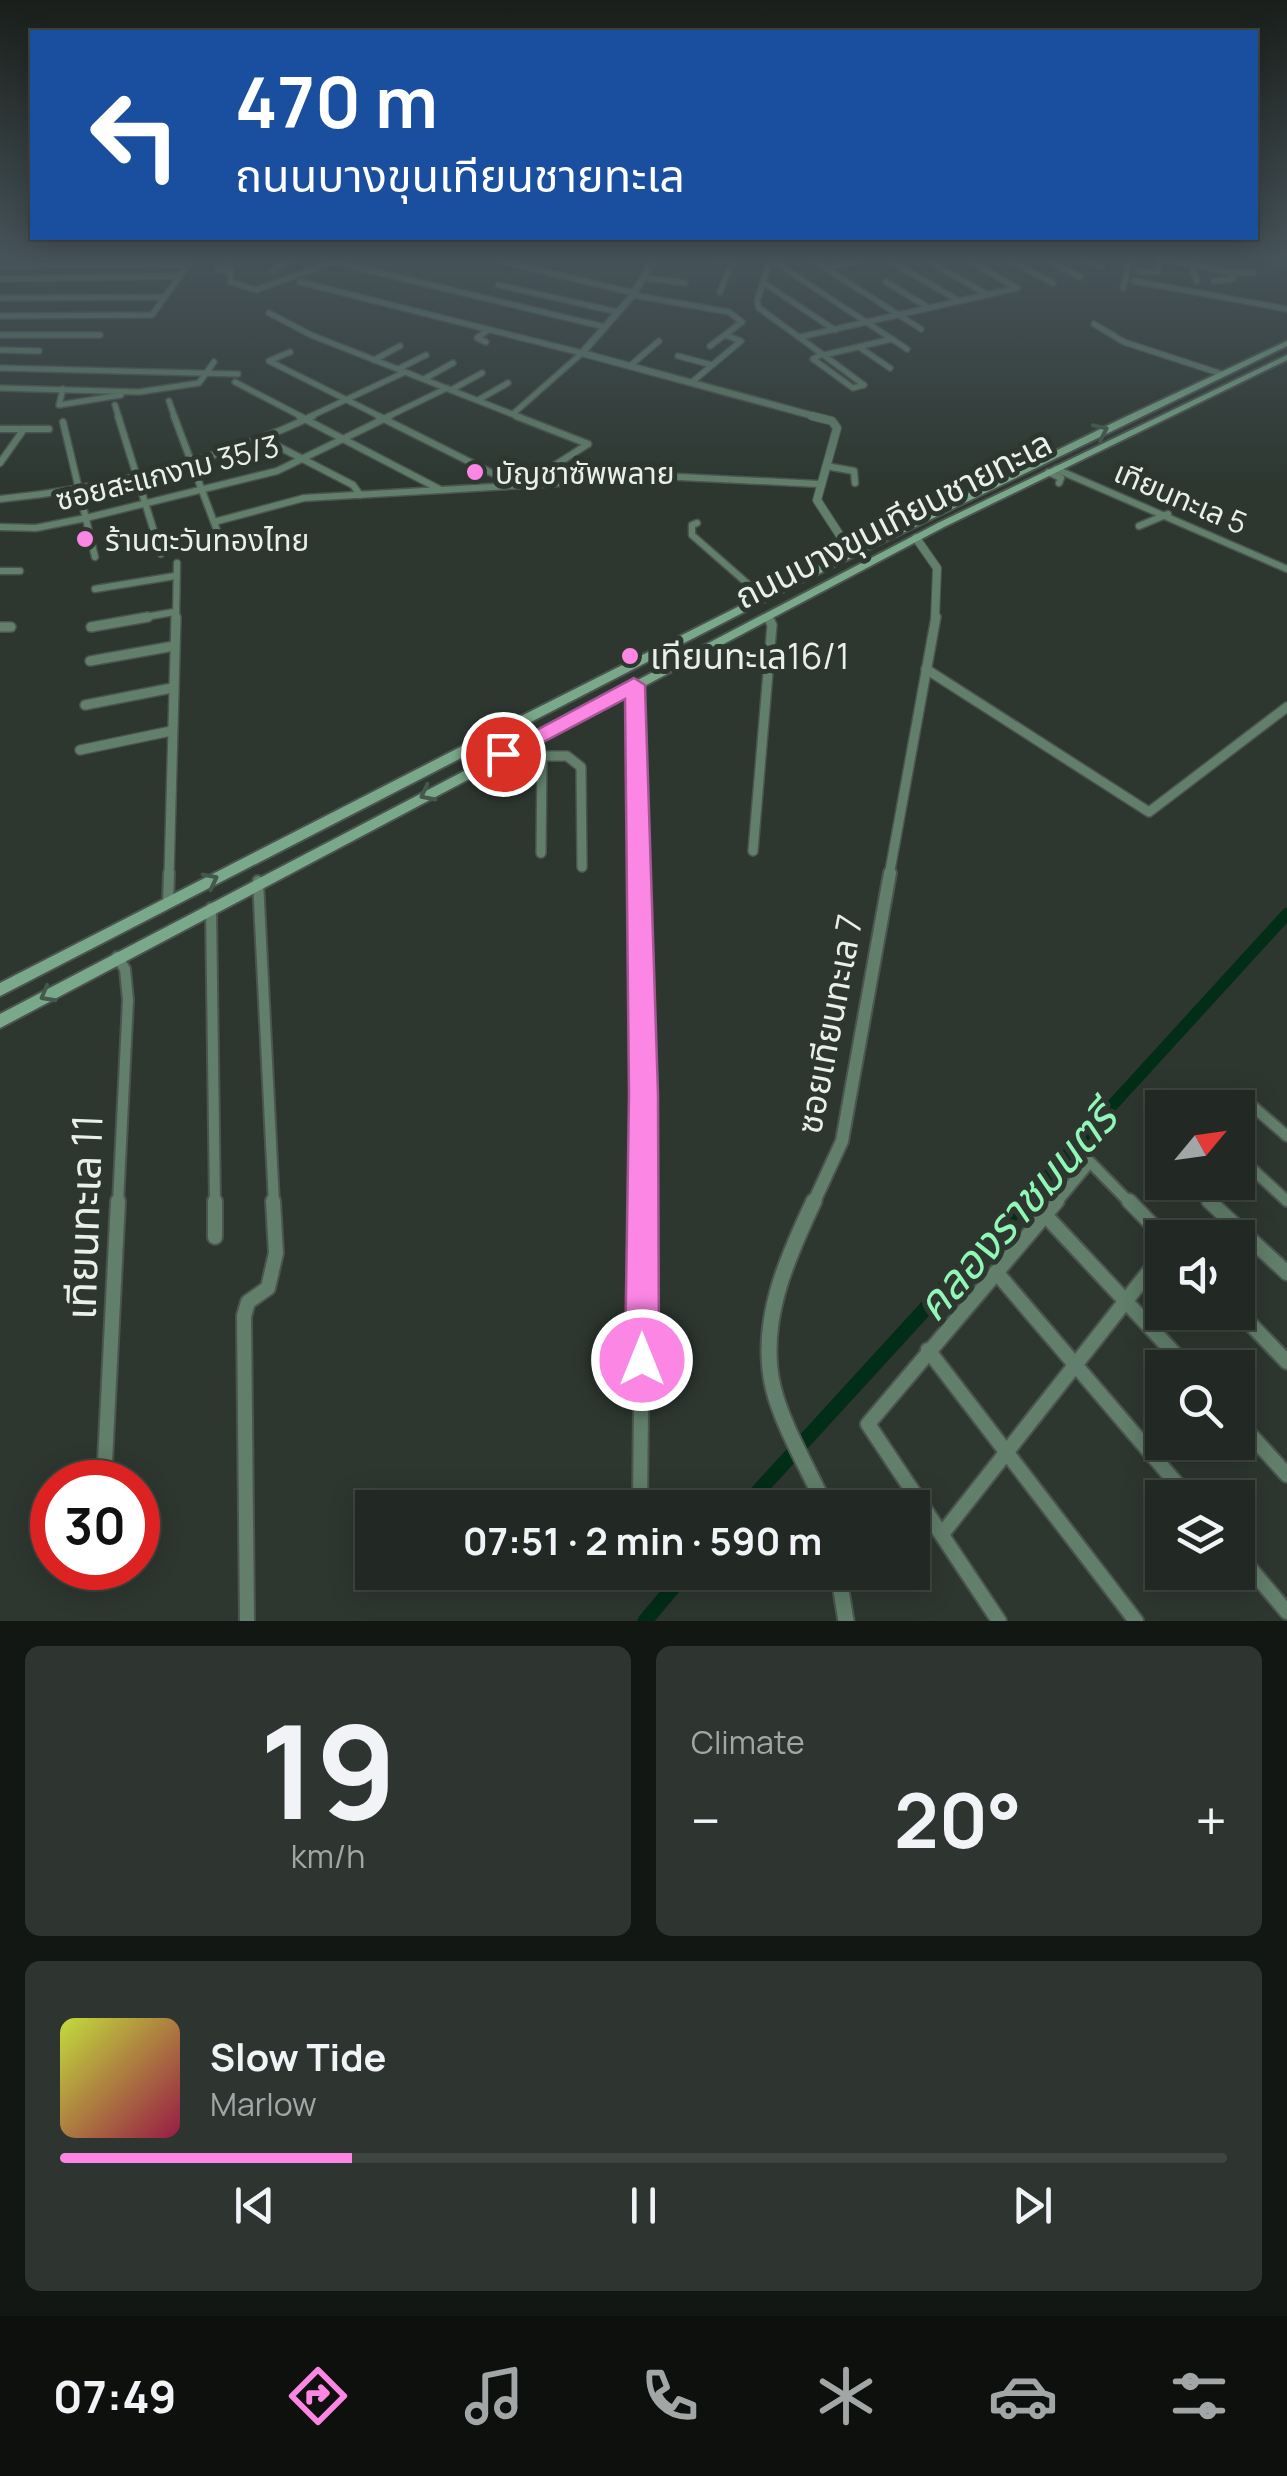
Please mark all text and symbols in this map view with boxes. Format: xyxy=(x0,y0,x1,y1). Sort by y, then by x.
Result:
text: 470 m xyxy=(235,53,438,149)
icon: left xyxy=(70,70,200,200)
text: ถนนบางขุนเทียนชายทะเล xyxy=(235,144,685,206)
street label: ถนนบางขุนเทียนชายทะเล xyxy=(726,418,1060,620)
one-way arrow xyxy=(1091,423,1109,443)
street label: ซอยสะแกงาม 35/3 xyxy=(51,424,283,520)
street label: เทียนทะเล 5 xyxy=(1108,451,1254,543)
place label: บัญชาซัพพลาย xyxy=(495,452,675,493)
marker: บัญชาซัพพลาย xyxy=(464,461,486,483)
place label: ร้านตะวันทองไทย xyxy=(105,519,309,560)
marker: ร้านตะวันทองไทย xyxy=(74,528,96,550)
place label: เทียนทะเล16/1 xyxy=(650,632,850,680)
marker: เทียนทะเล16/1 xyxy=(619,645,641,667)
pin xyxy=(461,712,546,797)
icon: arrive xyxy=(476,727,531,782)
one-way arrow xyxy=(419,782,437,801)
one-way arrow xyxy=(200,873,218,893)
street label: ซอยเทียนทะเล 7 xyxy=(784,911,874,1137)
one-way arrow xyxy=(39,983,57,1002)
water label: คลองราชมนตรี xyxy=(900,1083,1135,1334)
north arrow xyxy=(1145,1090,1255,1200)
map controls xyxy=(1145,1090,1255,1590)
street label: เทียนทะเล 11 xyxy=(50,1113,116,1321)
button: sound xyxy=(1145,1220,1255,1330)
position arrow xyxy=(590,1308,694,1412)
button: search xyxy=(1145,1350,1255,1460)
speed limit sign: 30 xyxy=(30,1460,160,1590)
button: layers xyxy=(1145,1480,1255,1590)
text: 07:51 · 2 min · 590 m xyxy=(463,1514,822,1566)
text: 19 xyxy=(259,1680,397,1858)
text: Climate xyxy=(691,1720,805,1764)
text: 20° xyxy=(894,1768,1022,1871)
text: − xyxy=(691,1782,721,1858)
text: + xyxy=(1195,1782,1227,1858)
text: km/h xyxy=(291,1834,365,1878)
text: Slow Tide xyxy=(210,2030,387,2082)
text: Marlow xyxy=(210,2082,317,2126)
icon: previous xyxy=(227,2178,282,2233)
icon: pause xyxy=(616,2178,671,2233)
icon: next xyxy=(1005,2178,1060,2233)
icon: directions xyxy=(283,2361,353,2431)
icon: music xyxy=(459,2361,529,2431)
icon: phone xyxy=(635,2361,705,2431)
icon: climate xyxy=(811,2361,881,2431)
icon: car xyxy=(988,2361,1058,2431)
icon: filters xyxy=(1164,2361,1234,2431)
text: 07:49 xyxy=(53,2365,176,2427)

